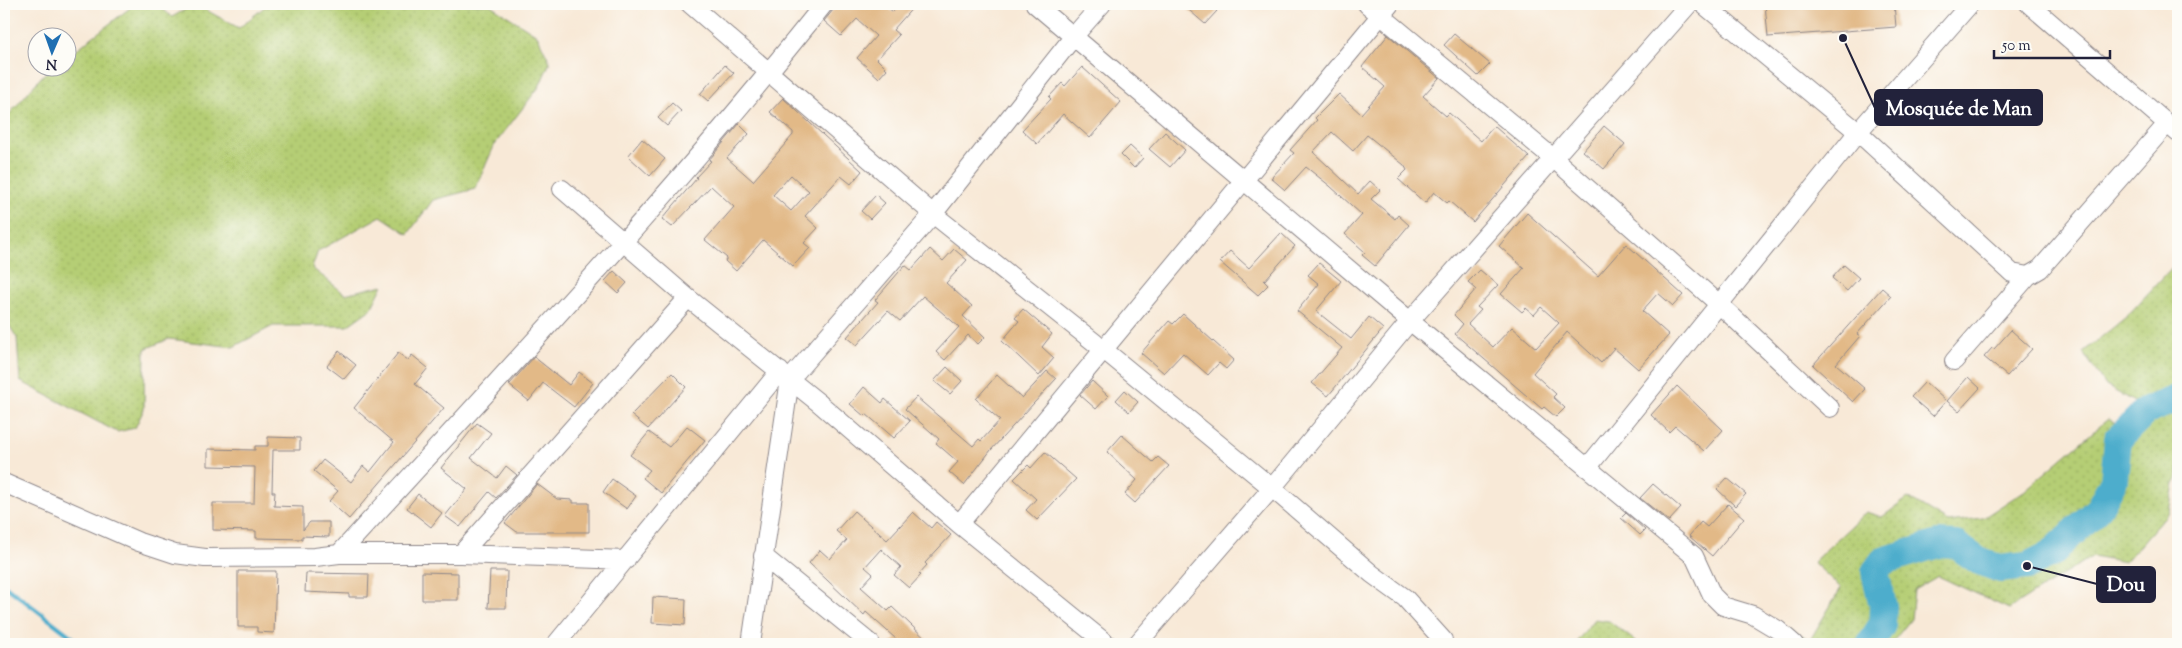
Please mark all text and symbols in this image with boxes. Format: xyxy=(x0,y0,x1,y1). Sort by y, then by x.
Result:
north arrow xyxy=(28,28,78,78)
scale bar xyxy=(1994,28,2111,60)
text: 50 m xyxy=(2001,36,2031,57)
text: N xyxy=(46,53,58,73)
callout: Mosquée de Man xyxy=(1875,90,2042,125)
text: Mosquée de Man xyxy=(1886,96,2032,125)
callout: Dou xyxy=(2097,567,2155,602)
text: Dou xyxy=(2107,572,2146,601)

